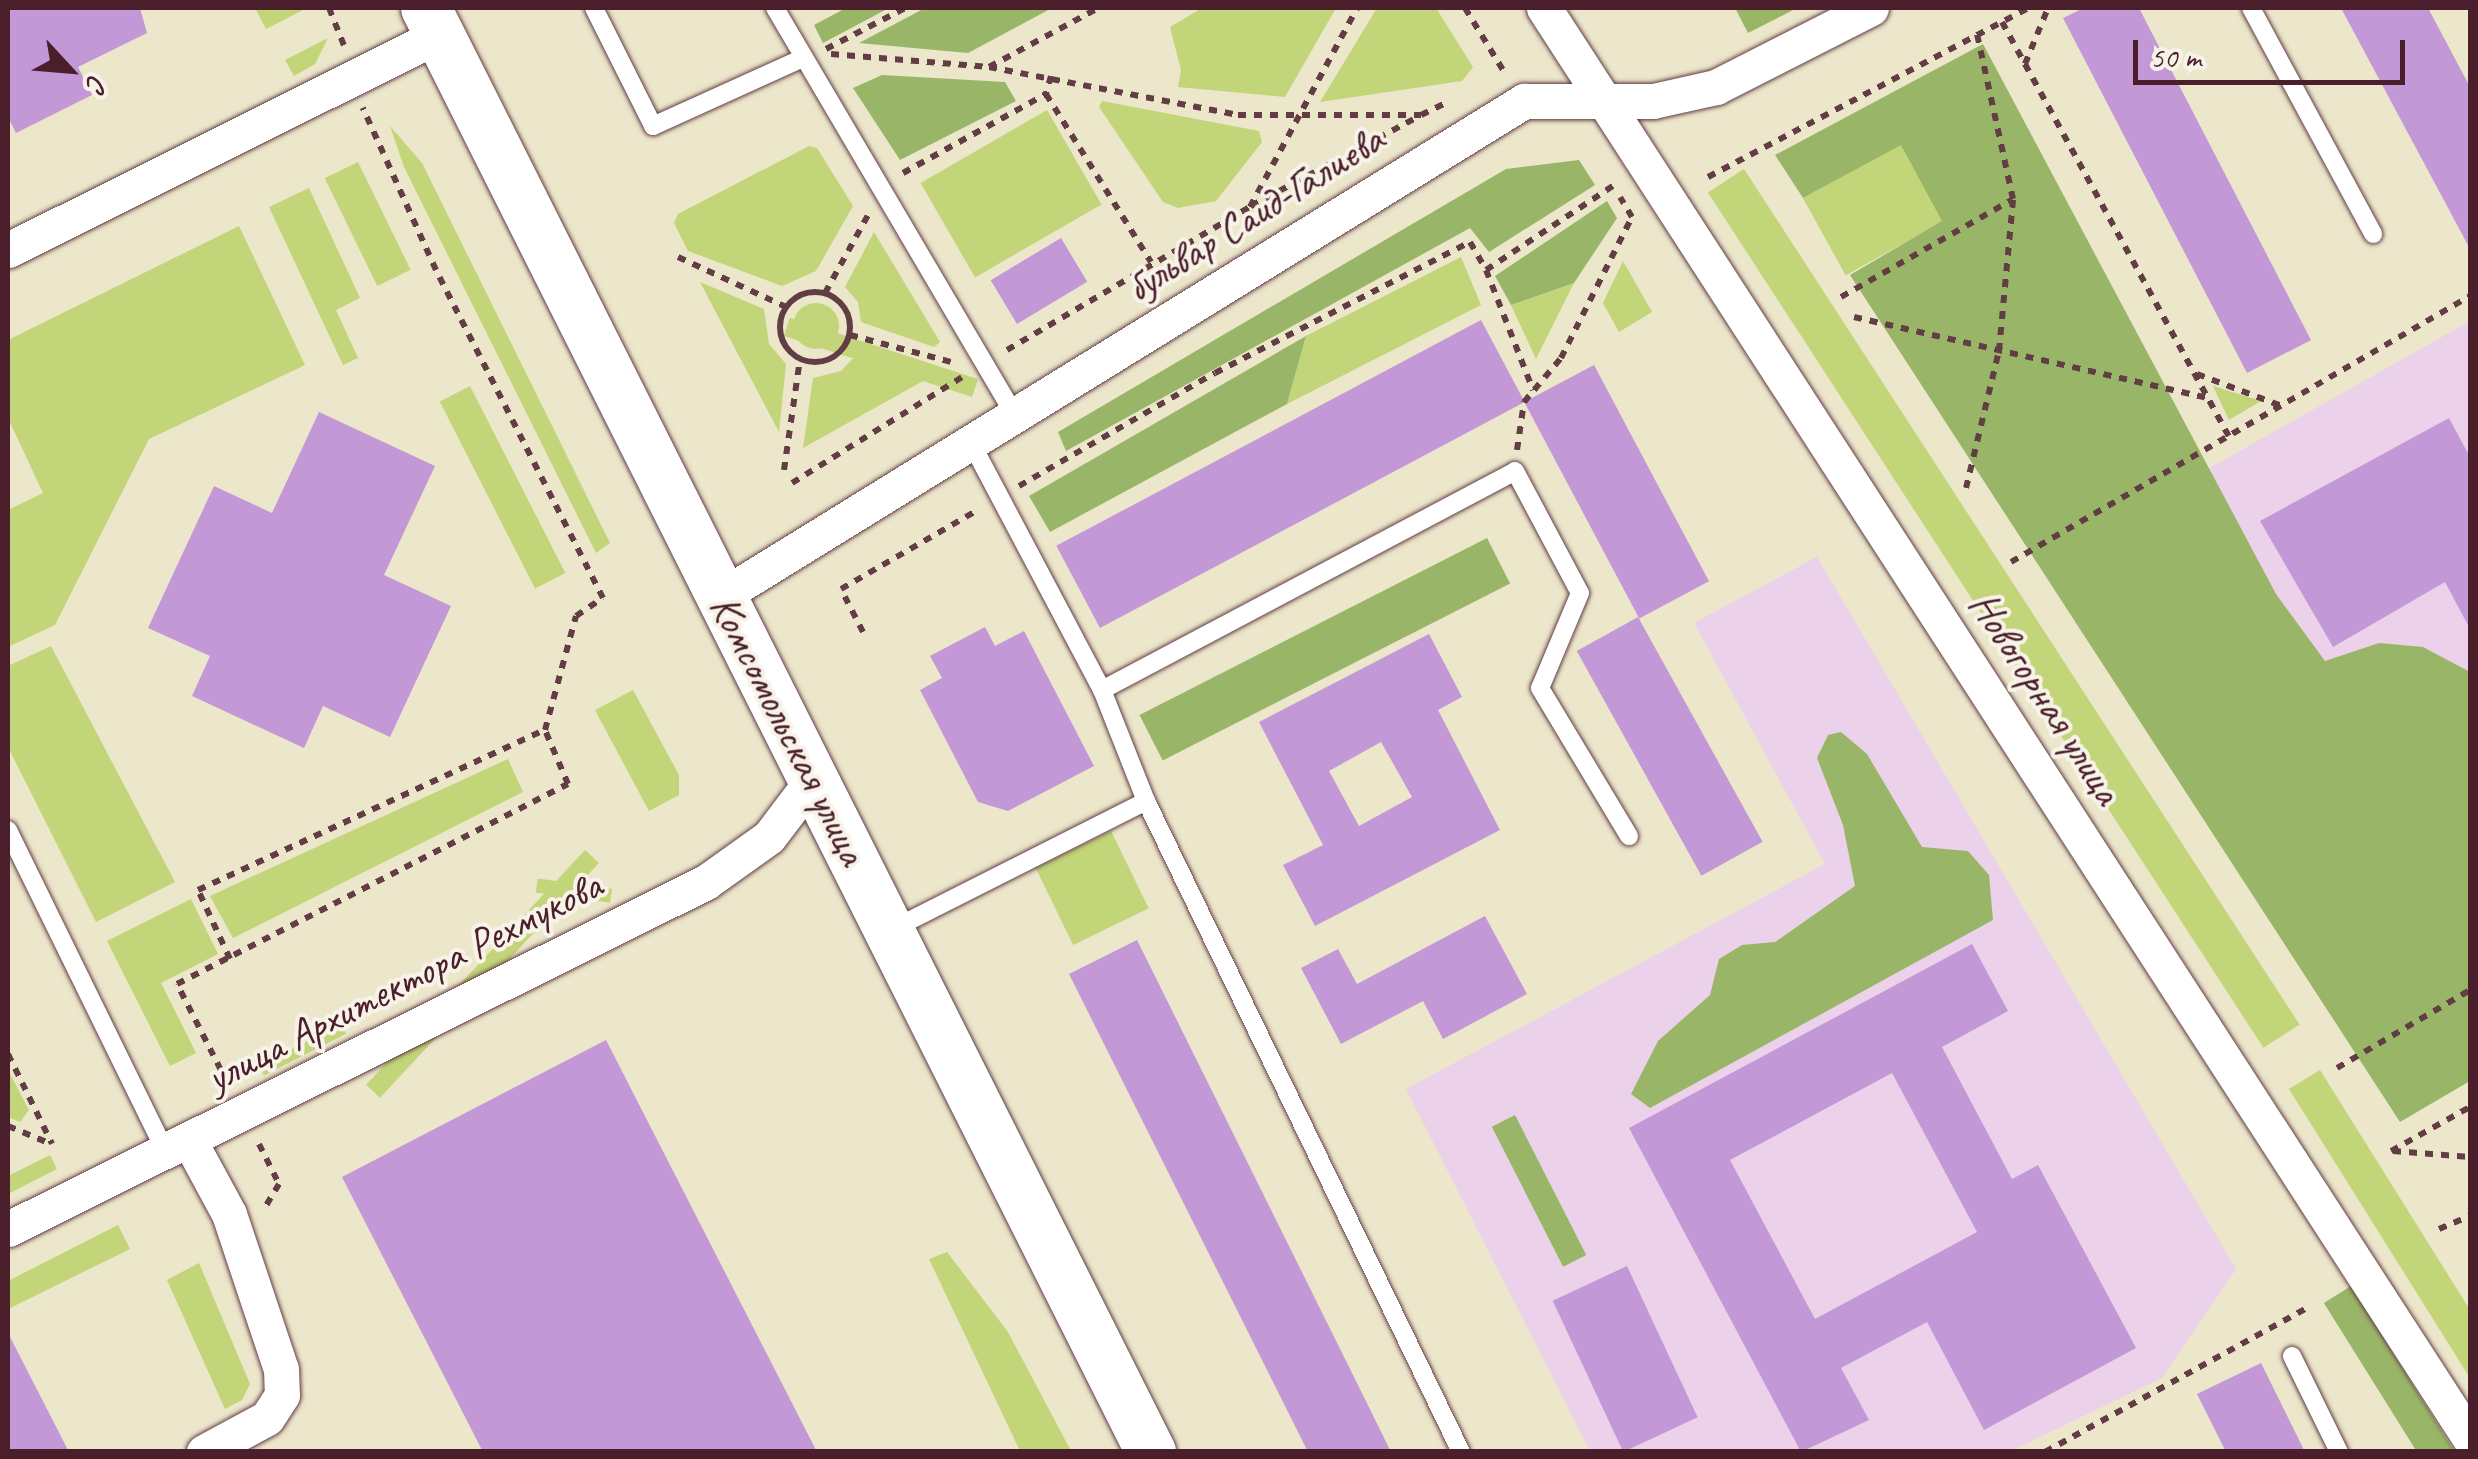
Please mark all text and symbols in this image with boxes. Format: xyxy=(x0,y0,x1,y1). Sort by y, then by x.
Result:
north arrow xyxy=(20,20,120,120)
scale bar xyxy=(2138,20,2410,82)
text: 50 m xyxy=(2150,38,2201,76)
text: С xyxy=(79,70,116,97)
street label: бульвар Саид-Галиева xyxy=(1115,113,1395,315)
street label: Новогорная улица xyxy=(1956,580,2134,816)
street label: Комсомольская улица xyxy=(697,585,879,875)
street label: улица Архитектора Рехмукова xyxy=(196,859,612,1105)

